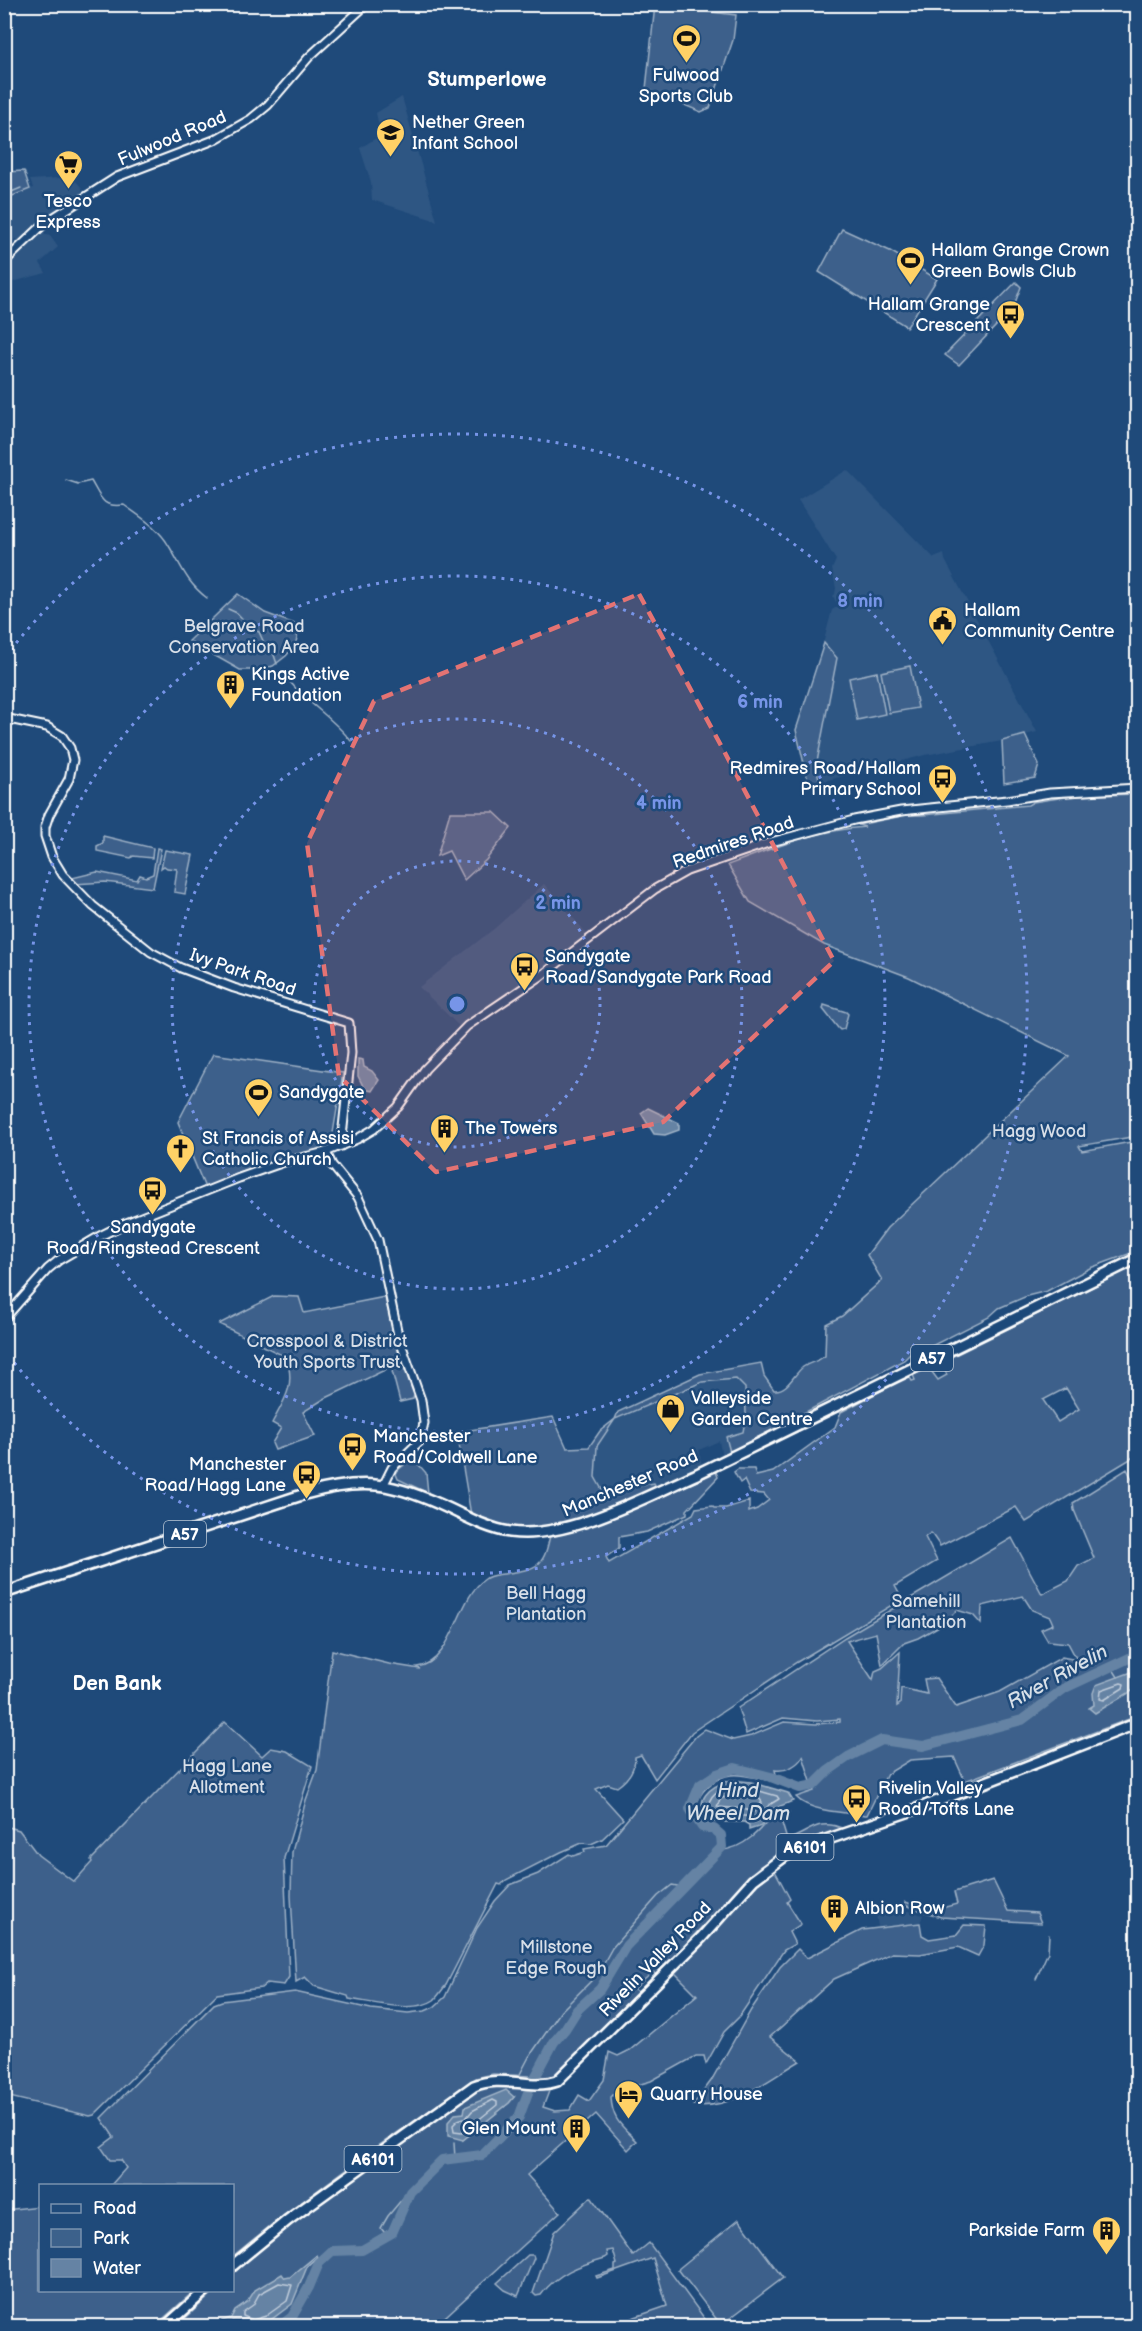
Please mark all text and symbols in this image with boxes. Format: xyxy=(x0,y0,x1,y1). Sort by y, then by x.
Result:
sports icon: Fulwood Sports Club xyxy=(670,22,702,64)
place label: Fulwood Sports Club xyxy=(639,65,733,107)
district label: Stumperlowe xyxy=(428,68,546,92)
street label: Fulwood Road xyxy=(115,106,230,171)
place label: Nether Green Infant School xyxy=(412,112,525,154)
school or university icon: Nether Green Infant School xyxy=(375,116,407,158)
supermarket icon: Tesco Express xyxy=(52,148,84,190)
place label: Tesco Express xyxy=(35,191,101,233)
place label: Hallam Grange Crown Green Bowls Club xyxy=(931,240,1109,282)
sports icon: Hallam Grange Crown Green Bowls Club xyxy=(894,244,926,286)
place label: Hallam Grange Crescent xyxy=(868,294,990,336)
bus stop icon: Hallam Grange Crescent xyxy=(995,298,1027,340)
text: 8 min xyxy=(837,591,883,612)
place label: Hallam Community Centre xyxy=(964,600,1115,642)
public building icon: Hallam Community Centre xyxy=(927,604,959,646)
park label: Belgrave Road Conservation Area xyxy=(169,616,319,658)
place label: Kings Active Foundation xyxy=(251,664,350,706)
building icon: Kings Active Foundation xyxy=(214,668,246,710)
text: 6 min xyxy=(737,692,783,713)
place label: Redmires Road/Hallam Primary School xyxy=(730,758,921,800)
bus stop icon: Redmires Road/Hallam Primary School xyxy=(926,762,958,804)
text: 4 min xyxy=(636,793,682,814)
street label: Redmires Road xyxy=(670,812,797,873)
text: 2 min xyxy=(535,893,581,914)
street label: Ivy Park Road xyxy=(187,944,299,1000)
place label: Sandygate Road/Sandygate Park Road xyxy=(545,946,771,988)
bus stop icon: Sandygate Road/Sandygate Park Road xyxy=(508,950,540,992)
centre of rings xyxy=(447,994,467,1014)
sports icon: Sandygate xyxy=(242,1076,274,1118)
place label: Sandygate xyxy=(279,1082,365,1103)
building icon: The Towers xyxy=(428,1112,460,1154)
place label: The Towers xyxy=(465,1118,557,1139)
park label: Hagg Wood xyxy=(992,1121,1086,1142)
place label: St Francis of Assisi Catholic Church xyxy=(202,1128,354,1170)
church icon: St Francis of Assisi Catholic Church xyxy=(165,1132,197,1174)
bus stop icon: Sandygate Road/Ringstead Crescent xyxy=(137,1174,169,1216)
place label: Sandygate Road/Ringstead Crescent xyxy=(46,1217,260,1259)
park label: Crosspool & District Youth Sports Trust xyxy=(246,1331,408,1373)
road number: A57 xyxy=(911,1345,953,1371)
place label: Valleyside Garden Centre xyxy=(691,1388,813,1430)
shop icon: Valleyside Garden Centre xyxy=(654,1392,686,1434)
place label: Manchester Road/Coldwell Lane xyxy=(373,1426,538,1468)
bus stop icon: Manchester Road/Coldwell Lane xyxy=(336,1430,368,1472)
street label: Manchester Road xyxy=(559,1445,701,1522)
place label: Manchester Road/Hagg Lane xyxy=(145,1454,286,1496)
bus stop icon: Manchester Road/Hagg Lane xyxy=(291,1458,323,1500)
road number: A57 xyxy=(164,1521,206,1547)
park label: Bell Hagg Plantation xyxy=(506,1583,586,1625)
park label: Samehill Plantation xyxy=(886,1591,966,1633)
water label: River Rivelin xyxy=(1003,1639,1112,1714)
district label: Den Bank xyxy=(72,1672,162,1696)
park label: Hagg Lane Allotment xyxy=(182,1756,272,1798)
place label: Rivelin Valley Road/Tofts Lane xyxy=(878,1778,1015,1820)
water label: Hind Wheel Dam xyxy=(686,1779,790,1826)
bus stop icon: Rivelin Valley Road/Tofts Lane xyxy=(841,1782,873,1824)
road number: A6101 xyxy=(776,1834,834,1860)
building icon: Albion Row xyxy=(818,1892,850,1934)
street label: Rivelin Valley Road xyxy=(595,1897,716,2021)
place label: Albion Row xyxy=(855,1898,945,1919)
park label: Millstone Edge Rough xyxy=(505,1937,607,1979)
hotel icon: Quarry House xyxy=(613,2078,645,2120)
place label: Quarry House xyxy=(650,2084,763,2105)
building icon: Glen Mount xyxy=(561,2112,593,2154)
place label: Glen Mount xyxy=(462,2118,556,2139)
road number: A6101 xyxy=(344,2146,401,2172)
legend xyxy=(39,2184,234,2292)
text: Road xyxy=(93,2198,137,2219)
building icon: Parkside Farm xyxy=(1090,2214,1122,2256)
place label: Parkside Farm xyxy=(968,2220,1085,2241)
text: Park xyxy=(93,2228,129,2249)
text: Water xyxy=(93,2258,141,2279)

